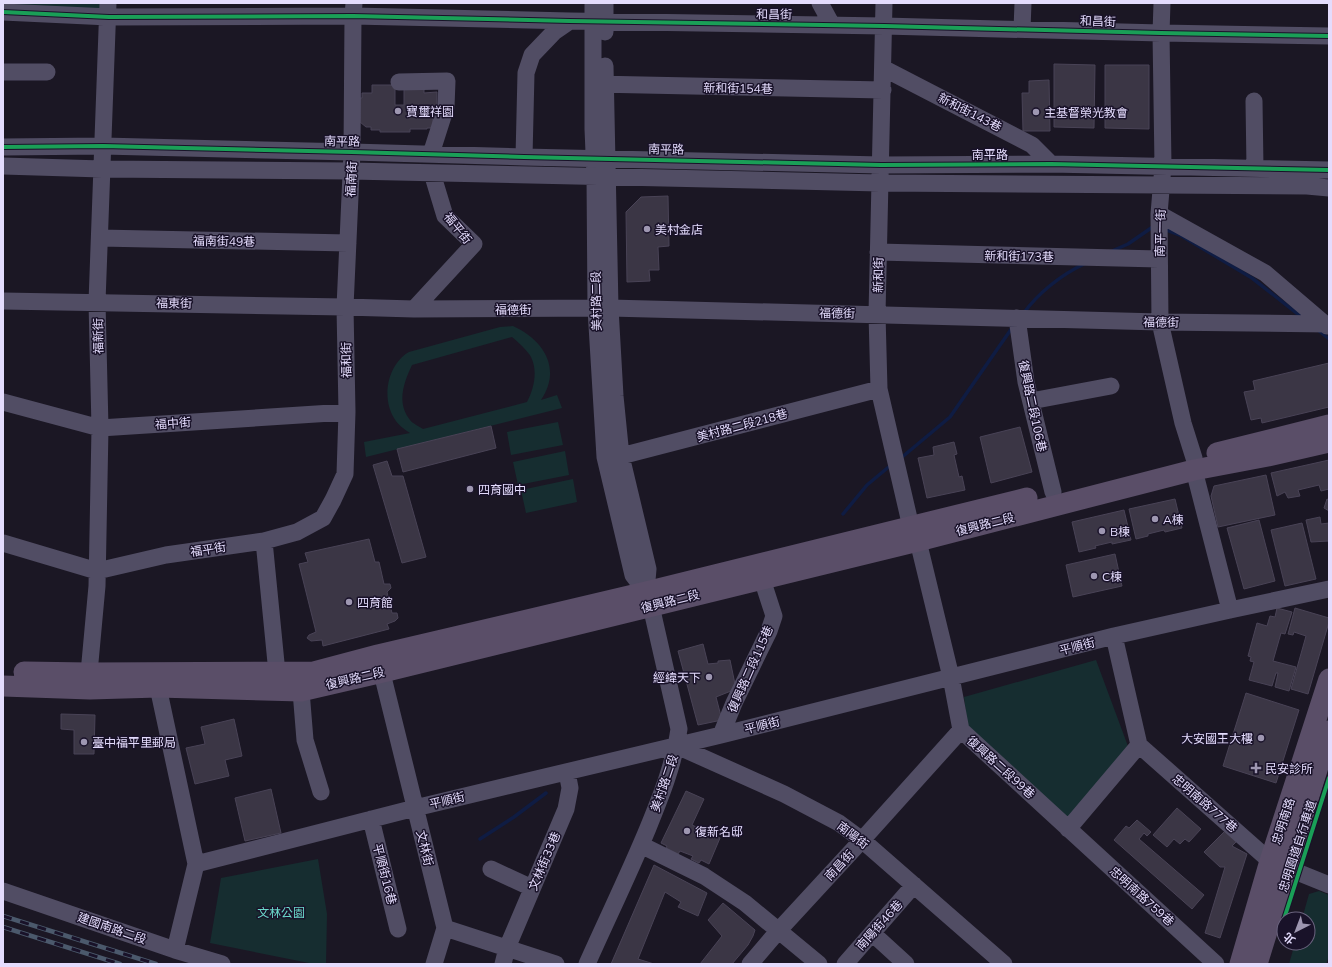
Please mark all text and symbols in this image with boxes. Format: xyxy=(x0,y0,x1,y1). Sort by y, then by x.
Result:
street label: 和昌街 xyxy=(756,6,792,22)
street label: 和昌街 xyxy=(1080,13,1116,29)
street label: 新和街154巷 xyxy=(703,80,773,96)
street label: 新和街143巷 xyxy=(936,90,1004,134)
place label: 寶璽祥園 xyxy=(406,104,454,119)
place label: 主基督榮光教會 xyxy=(1044,105,1128,120)
marker: 寶璽祥園 xyxy=(393,106,403,116)
marker: 主基督榮光教會 xyxy=(1031,107,1041,117)
street label: 南平路 xyxy=(324,133,360,149)
street label: 南平路 xyxy=(648,141,684,157)
street label: 南平路 xyxy=(972,147,1008,162)
street label: 福南街 xyxy=(343,161,359,197)
street label: 福平街 xyxy=(441,209,475,247)
street label: 南平一街 xyxy=(1152,209,1168,257)
place label: 美村金店 xyxy=(655,222,703,237)
marker: 美村金店 xyxy=(642,224,652,234)
street label: 福南街49巷 xyxy=(193,233,255,249)
street label: 新和街173巷 xyxy=(984,248,1054,264)
street label: 新和街 xyxy=(870,257,886,293)
street label: 美村路二段 xyxy=(588,271,604,331)
street label: 福東街 xyxy=(156,295,192,311)
street label: 福德街 xyxy=(495,302,531,317)
street label: 福德街 xyxy=(819,305,855,321)
street label: 福德街 xyxy=(1143,314,1179,330)
street label: 福新街 xyxy=(90,318,106,354)
street label: 福和街 xyxy=(338,342,354,378)
street label: 復興路二段106巷 xyxy=(1016,359,1050,453)
street label: 美村路二段218巷 xyxy=(695,406,789,444)
street label: 福中街 xyxy=(155,414,191,432)
place label: 四育國中 xyxy=(478,482,526,497)
marker: 四育國中 xyxy=(465,484,475,494)
street label: 復興路二段 xyxy=(954,509,1016,539)
place label: A棟 xyxy=(1163,512,1184,527)
marker: A棟 xyxy=(1150,514,1160,524)
place label: B棟 xyxy=(1110,524,1130,539)
marker: B棟 xyxy=(1097,526,1107,536)
street label: 福平街 xyxy=(189,539,227,559)
place label: C棟 xyxy=(1102,569,1122,584)
marker: C棟 xyxy=(1089,571,1099,581)
street label: 復興路二段 xyxy=(639,586,701,616)
place label: 四育館 xyxy=(357,595,393,610)
marker: 四育館 xyxy=(344,597,354,607)
street label: 復興路二段115巷 xyxy=(724,623,776,715)
street label: 平順街 xyxy=(1058,634,1096,658)
street label: 復興路二段 xyxy=(324,664,386,692)
place label: 經緯天下 xyxy=(653,670,701,685)
marker: 經緯天下 xyxy=(704,672,714,682)
street label: 平順街 xyxy=(743,713,781,737)
place label: 大安國王大樓 xyxy=(1181,731,1253,746)
street label: 復興路二段99巷 xyxy=(964,733,1038,801)
marker: 大安國王大樓 xyxy=(1256,733,1266,743)
place label: 臺中福平里郵局 xyxy=(92,735,176,750)
marker: 臺中福平里郵局 xyxy=(79,737,89,747)
street label: 美村路二段 xyxy=(647,752,681,814)
place label: 民安診所 xyxy=(1265,761,1313,776)
marker: 民安診所 xyxy=(1250,762,1262,774)
street label: 忠明南路777巷 xyxy=(1169,771,1241,835)
street label: 平順街 xyxy=(428,789,466,811)
street label: 忠明南路 xyxy=(1268,796,1298,846)
street label: 忠明園道自行車道 xyxy=(1275,798,1319,894)
street label: 南陽街 xyxy=(834,818,872,852)
place label: 復新名邸 xyxy=(695,824,743,839)
marker: 復新名邸 xyxy=(682,826,692,836)
street label: 文林街 xyxy=(413,829,437,867)
street label: 文林街33巷 xyxy=(525,829,563,893)
street label: 平順街16巷 xyxy=(370,842,400,906)
street label: 南昌街 xyxy=(821,847,857,883)
street label: 忠明南路759巷 xyxy=(1107,863,1177,929)
street label: 南陽街46巷 xyxy=(853,897,905,953)
park label: 文林公園 xyxy=(257,905,305,920)
street label: 建國南路二段 xyxy=(76,909,148,947)
north arrow xyxy=(1276,911,1316,951)
text: 北 xyxy=(1281,930,1298,947)

